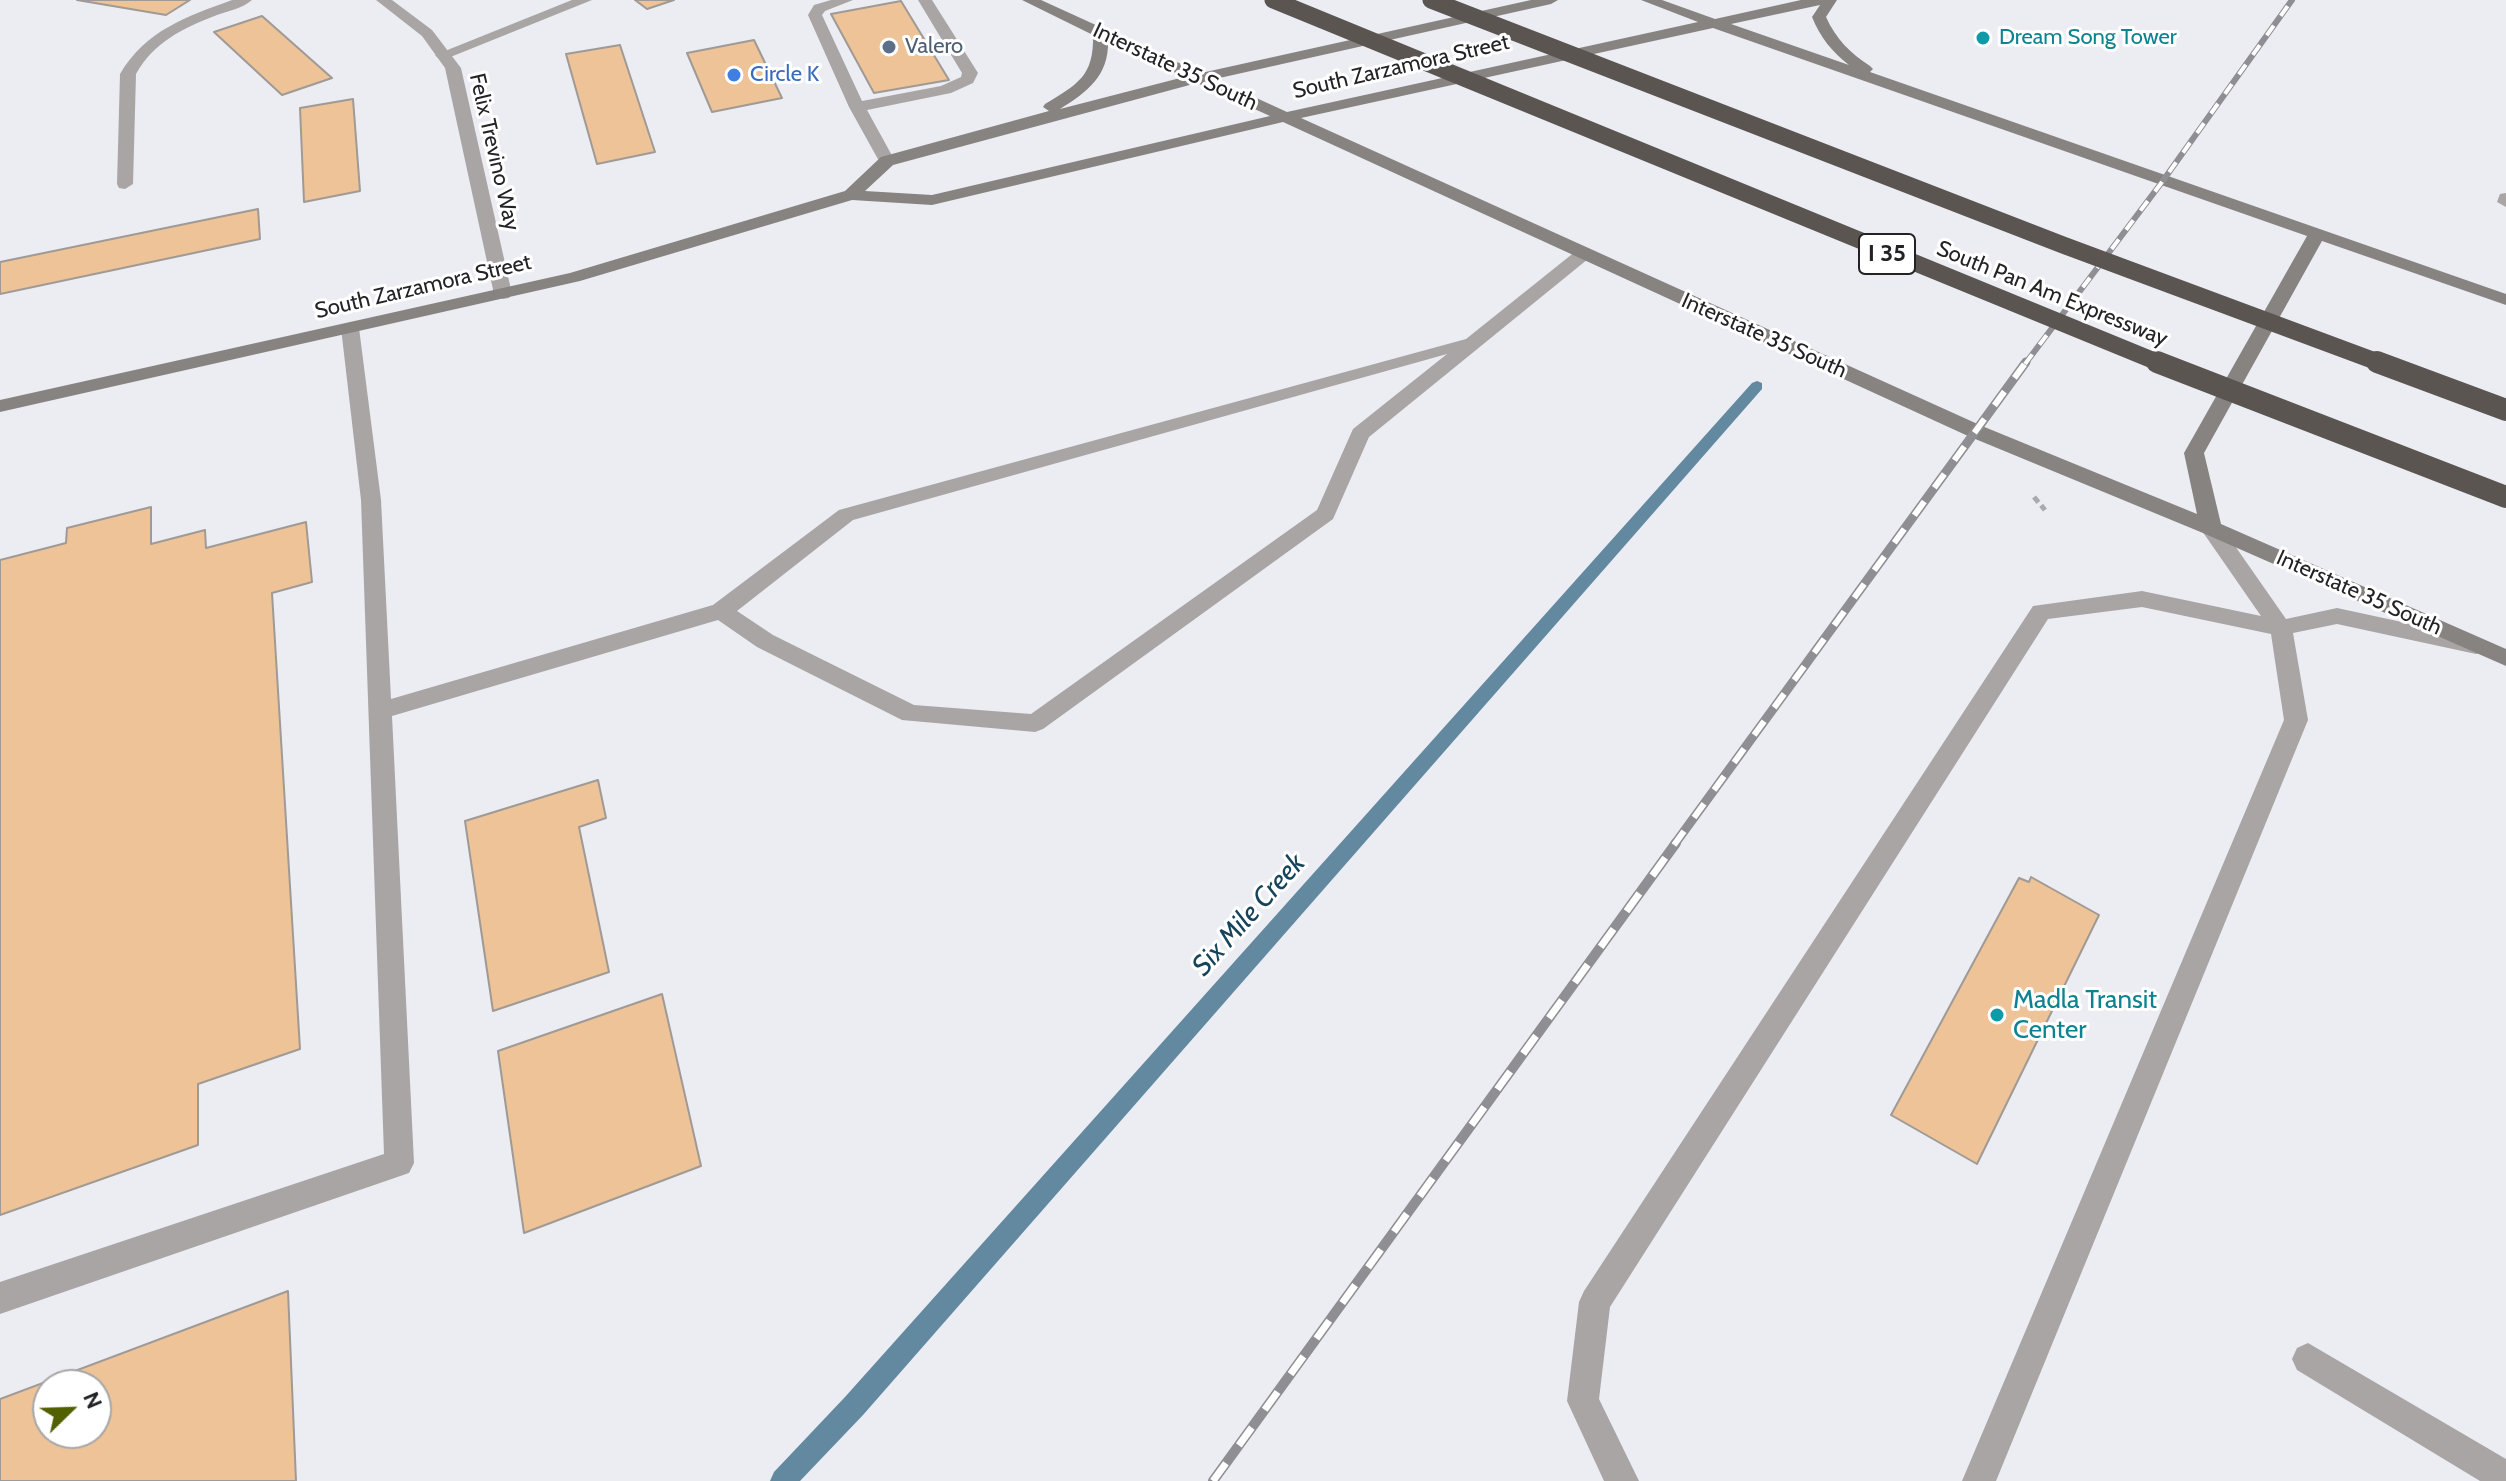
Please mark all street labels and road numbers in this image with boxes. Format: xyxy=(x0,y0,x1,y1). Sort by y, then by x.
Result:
street label: Interstate 35 South xyxy=(1089,17,1261,117)
street label: South Zarzamora Street xyxy=(1290,29,1512,105)
street label: Felix Trevino Way xyxy=(463,71,525,233)
road number: I 35 xyxy=(1859,234,1915,274)
street label: South Pan Am Expressway xyxy=(1933,236,2171,352)
street label: South Zarzamora Street xyxy=(312,249,534,325)
street label: Interstate 35 South xyxy=(1677,288,1851,384)
street label: Interstate 35 South xyxy=(2272,545,2446,641)

